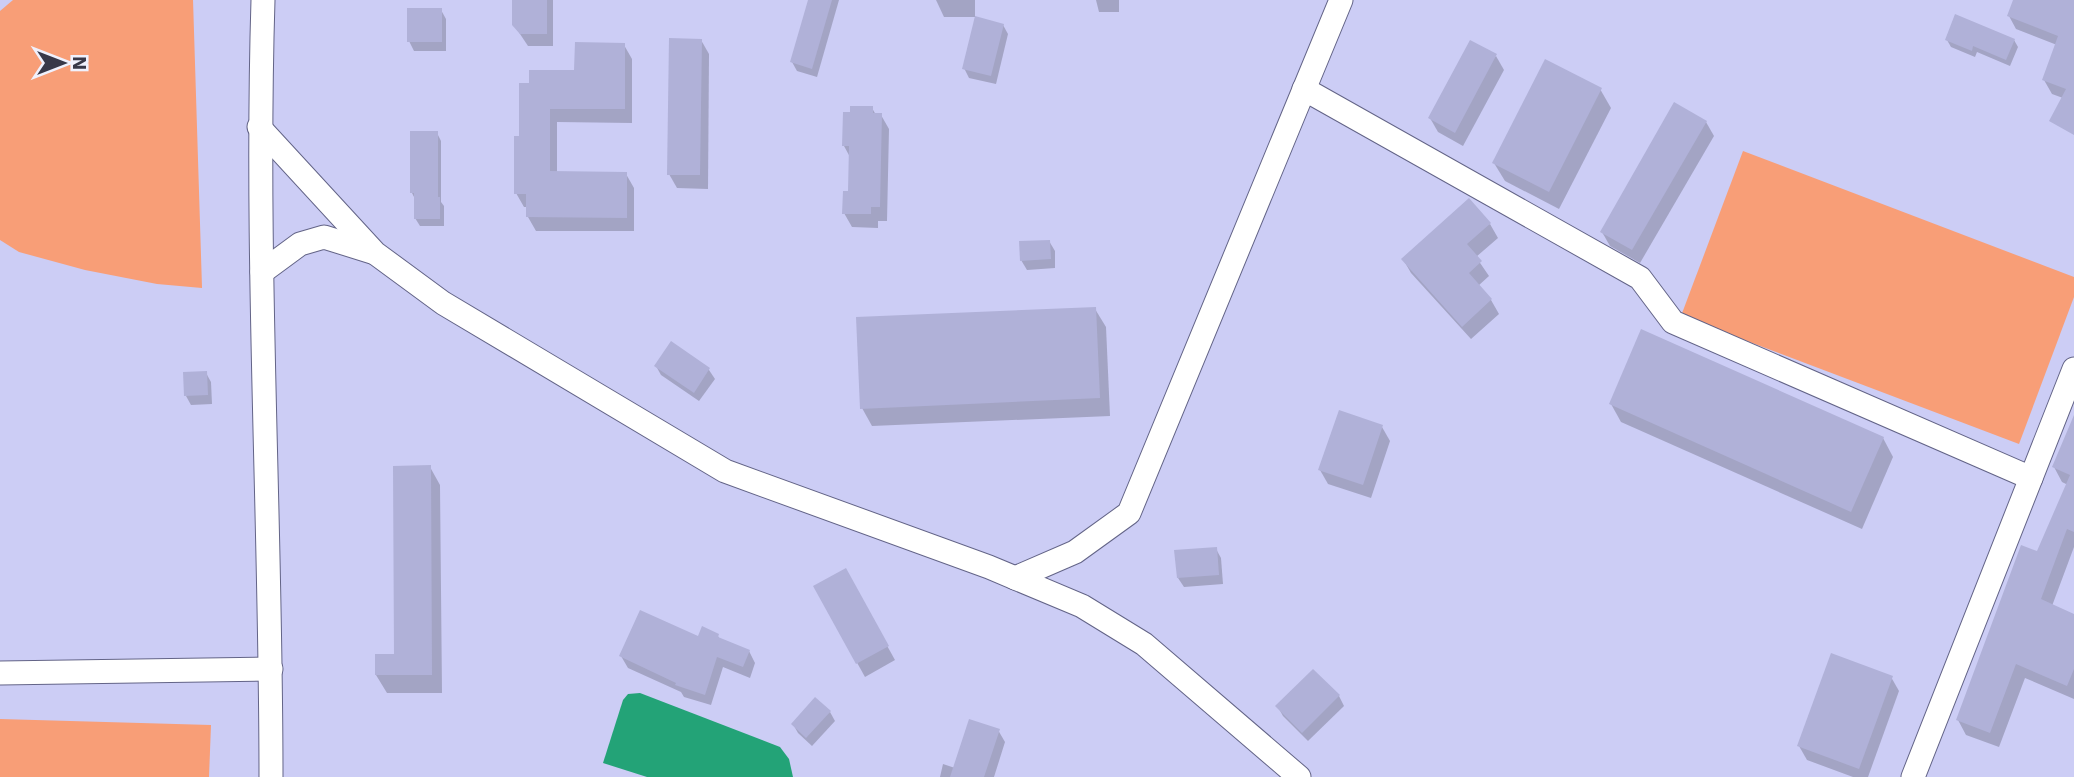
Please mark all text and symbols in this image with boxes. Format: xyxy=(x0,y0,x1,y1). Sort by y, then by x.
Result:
north arrow xyxy=(28,28,98,98)
text: N xyxy=(68,56,91,70)

